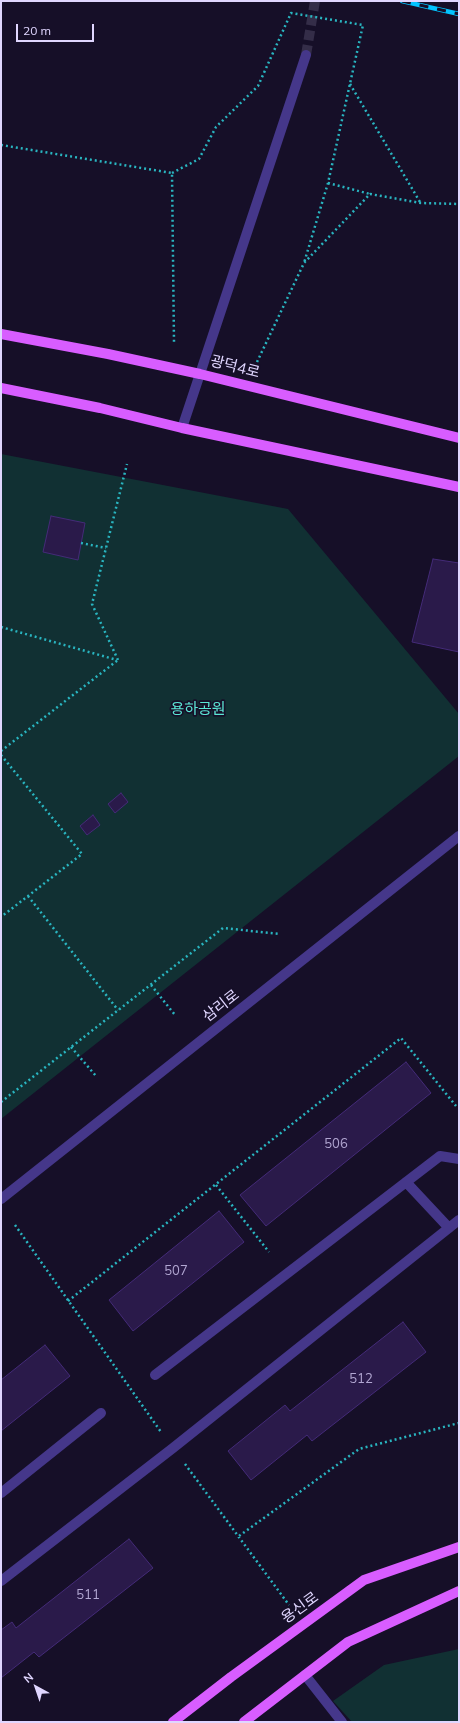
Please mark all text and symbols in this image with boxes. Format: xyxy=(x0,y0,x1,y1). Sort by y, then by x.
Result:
scale bar xyxy=(18,16,96,42)
text: 20 m xyxy=(23,23,51,38)
street label: 광덕4로 xyxy=(208,352,262,382)
park label: 용하공원 xyxy=(170,700,226,718)
street label: 삼리로 xyxy=(199,986,243,1026)
house number: 506 xyxy=(324,1136,348,1152)
house number: 507 xyxy=(164,1263,188,1279)
house number: 512 xyxy=(349,1371,373,1387)
house number: 511 xyxy=(76,1587,100,1603)
street label: 용신로 xyxy=(278,1589,322,1627)
north arrow xyxy=(16,1667,56,1707)
text: N xyxy=(21,1670,36,1686)

